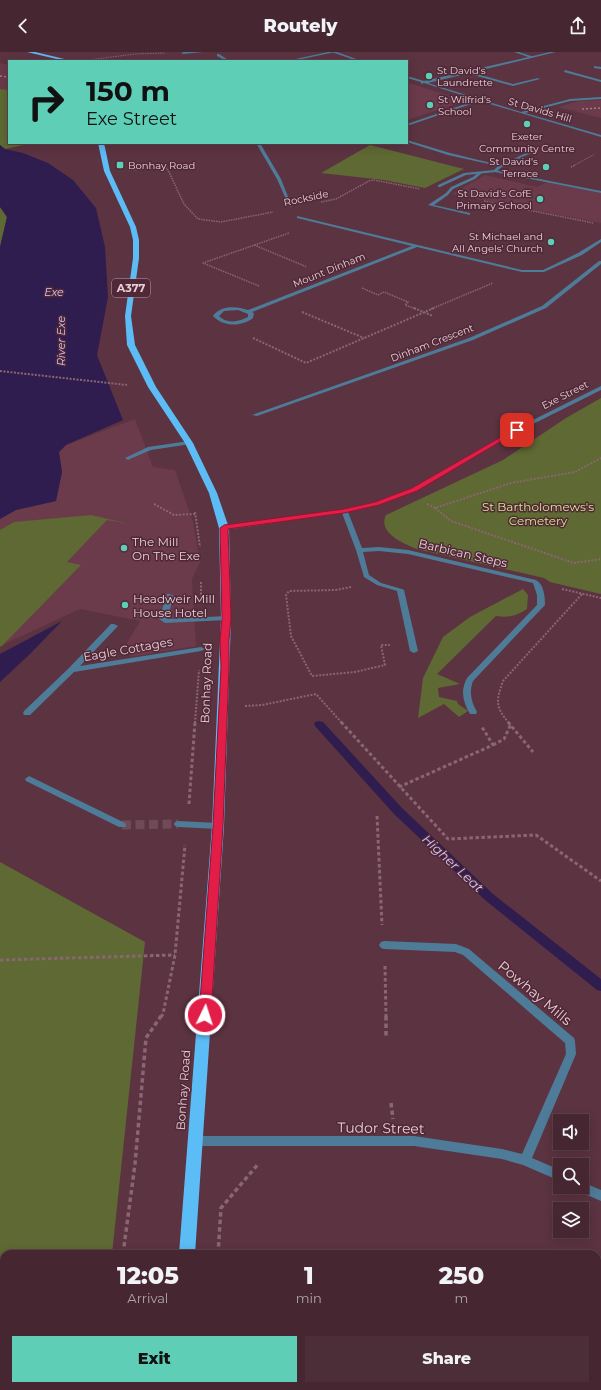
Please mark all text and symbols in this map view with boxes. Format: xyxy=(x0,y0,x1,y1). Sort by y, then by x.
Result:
icon: back xyxy=(12,15,34,37)
text: Routely xyxy=(264,15,337,37)
icon: share xyxy=(567,15,589,37)
place label: St David's Laundrette xyxy=(437,64,493,89)
marker: St David's Laundrette xyxy=(424,71,434,81)
text: 150 m xyxy=(86,74,170,108)
icon: right xyxy=(20,76,72,128)
place label: St Wilfrid's School xyxy=(438,93,491,118)
street label: St Davids Hill xyxy=(507,95,573,125)
marker: St Wilfrid's School xyxy=(425,100,435,110)
text: Exe Street xyxy=(86,108,177,130)
marker: Exeter Community Centre xyxy=(522,119,532,129)
place label: Exeter Community Centre xyxy=(479,130,575,155)
place label: St David's Terrace xyxy=(489,155,538,180)
place label: Bonhay Road xyxy=(128,159,195,172)
marker: Bonhay Road xyxy=(115,160,125,170)
marker: St David's Terrace xyxy=(541,162,551,172)
street label: Rockside xyxy=(283,187,329,209)
place label: St David's CofE Primary School xyxy=(456,187,532,212)
marker: St David's CofE Primary School xyxy=(535,194,545,204)
place label: St Michael and All Angels' Church xyxy=(452,230,543,255)
marker: St Michael and All Angels' Church xyxy=(546,237,556,247)
street label: Mount Dinham xyxy=(291,250,367,290)
road number: A377 xyxy=(112,279,150,297)
water label: Exe xyxy=(44,285,64,299)
water label: River Exe xyxy=(54,316,68,366)
street label: Dinham Crescent xyxy=(389,321,475,365)
street label: Exe Street xyxy=(540,378,590,412)
pin xyxy=(500,413,534,447)
icon: arrive xyxy=(506,419,528,441)
park label: St Bartholomews's Cemetery xyxy=(482,499,594,528)
place label: The Mill On The Exe xyxy=(132,534,200,563)
street label: Barbican Steps xyxy=(417,536,509,571)
marker: The Mill On The Exe xyxy=(119,543,129,553)
place label: Headweir Mill House Hotel xyxy=(133,591,215,620)
marker: Headweir Mill House Hotel xyxy=(120,600,130,610)
street label: Eagle Cottages xyxy=(82,634,174,664)
street label: Bonhay Road xyxy=(197,642,215,724)
water label: Higher Leat xyxy=(419,831,487,896)
street label: Powhay Mills xyxy=(494,957,576,1029)
position arrow xyxy=(184,994,226,1036)
street label: Bonhay Road xyxy=(173,1049,193,1131)
map controls xyxy=(553,1114,589,1238)
button: sound xyxy=(553,1114,589,1150)
street label: Tudor Street xyxy=(337,1118,425,1138)
button: search xyxy=(553,1158,589,1194)
button: layers xyxy=(553,1202,589,1238)
text: 12:05 xyxy=(117,1261,179,1290)
text: 1 xyxy=(304,1261,314,1290)
text: 250 xyxy=(439,1261,484,1290)
text: Arrival xyxy=(127,1290,168,1306)
text: min xyxy=(296,1290,322,1306)
text: m xyxy=(455,1290,468,1306)
button: Exit xyxy=(12,1336,297,1382)
button: Share xyxy=(305,1336,589,1382)

